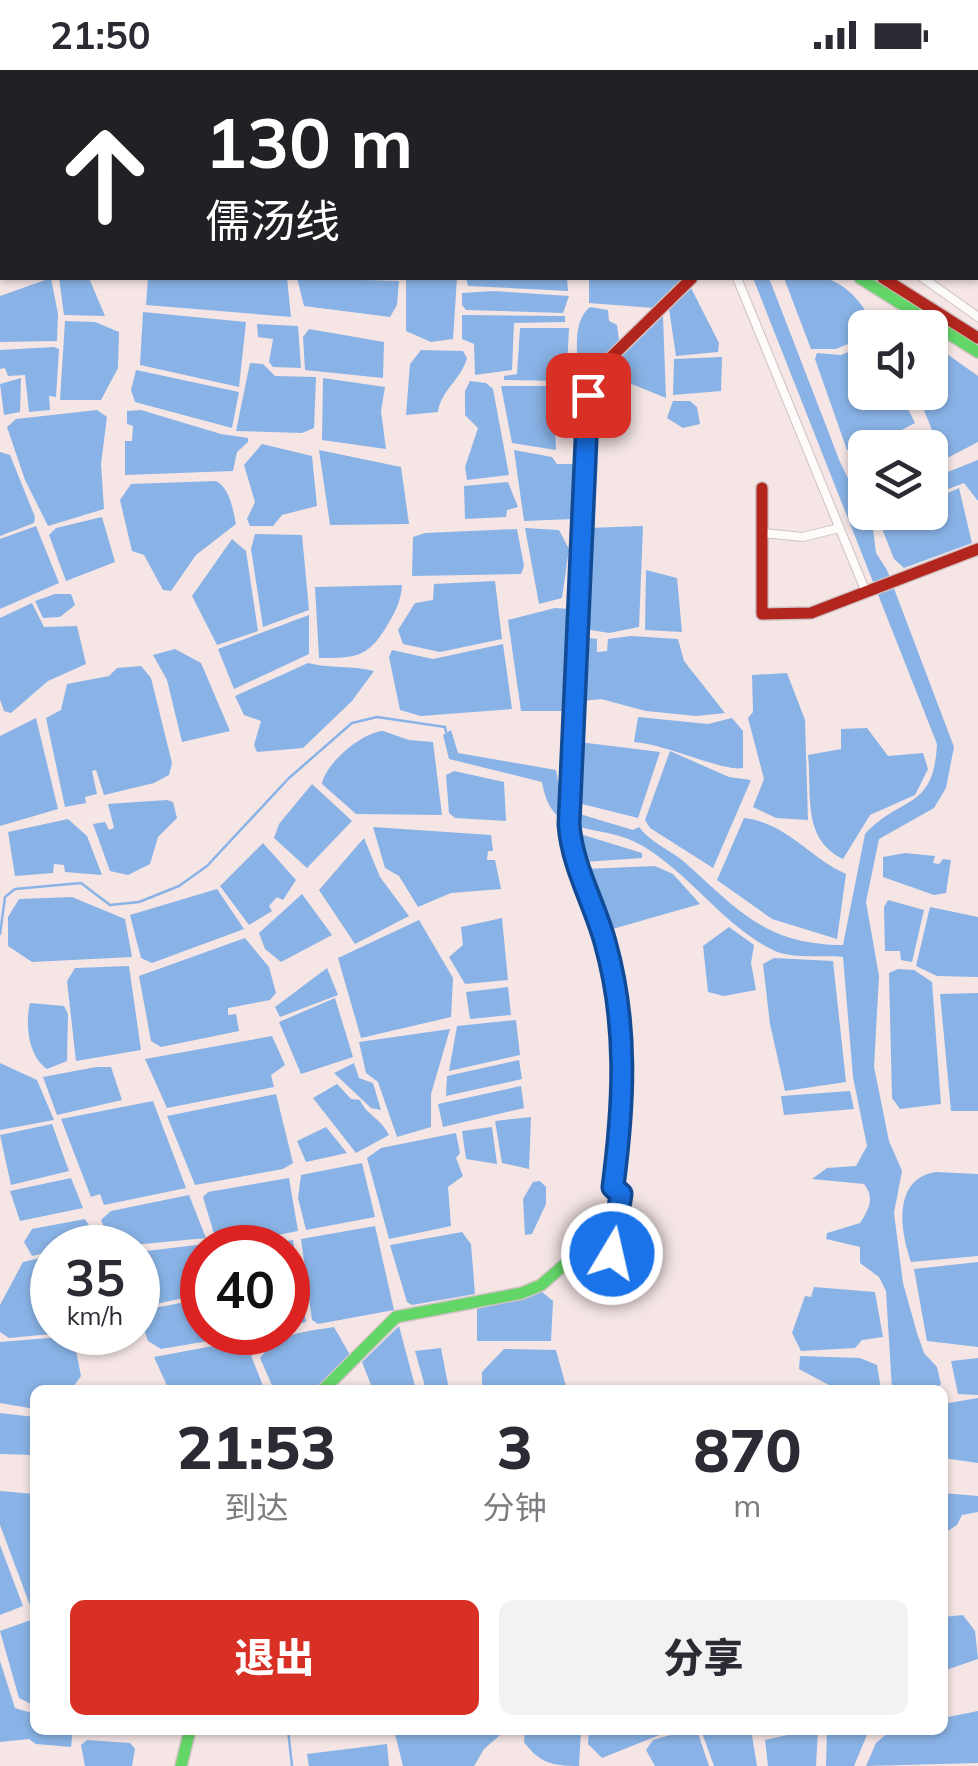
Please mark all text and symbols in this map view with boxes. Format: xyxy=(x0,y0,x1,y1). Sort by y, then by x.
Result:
text: 21:50 xyxy=(50,11,151,59)
text: 130 m xyxy=(205,98,413,186)
icon: ahead xyxy=(40,110,170,240)
text: 儒汤线 xyxy=(205,192,340,248)
map controls xyxy=(848,310,948,530)
button: sound xyxy=(848,310,948,410)
pin xyxy=(546,353,631,438)
icon: arrive xyxy=(561,368,616,423)
button: layers xyxy=(848,430,948,530)
position arrow xyxy=(560,1202,664,1306)
speed limit sign: 40 xyxy=(180,1225,310,1355)
text: 35 xyxy=(65,1246,125,1309)
text: km/h xyxy=(67,1300,123,1331)
text: 21:53 xyxy=(177,1409,336,1484)
text: 3 xyxy=(497,1409,533,1484)
text: 870 xyxy=(693,1412,801,1487)
text: m xyxy=(733,1485,761,1525)
text: 到达 xyxy=(224,1487,288,1527)
text: 分钟 xyxy=(483,1487,547,1527)
button: 退出 xyxy=(70,1600,479,1715)
button: 分享 xyxy=(499,1600,908,1715)

